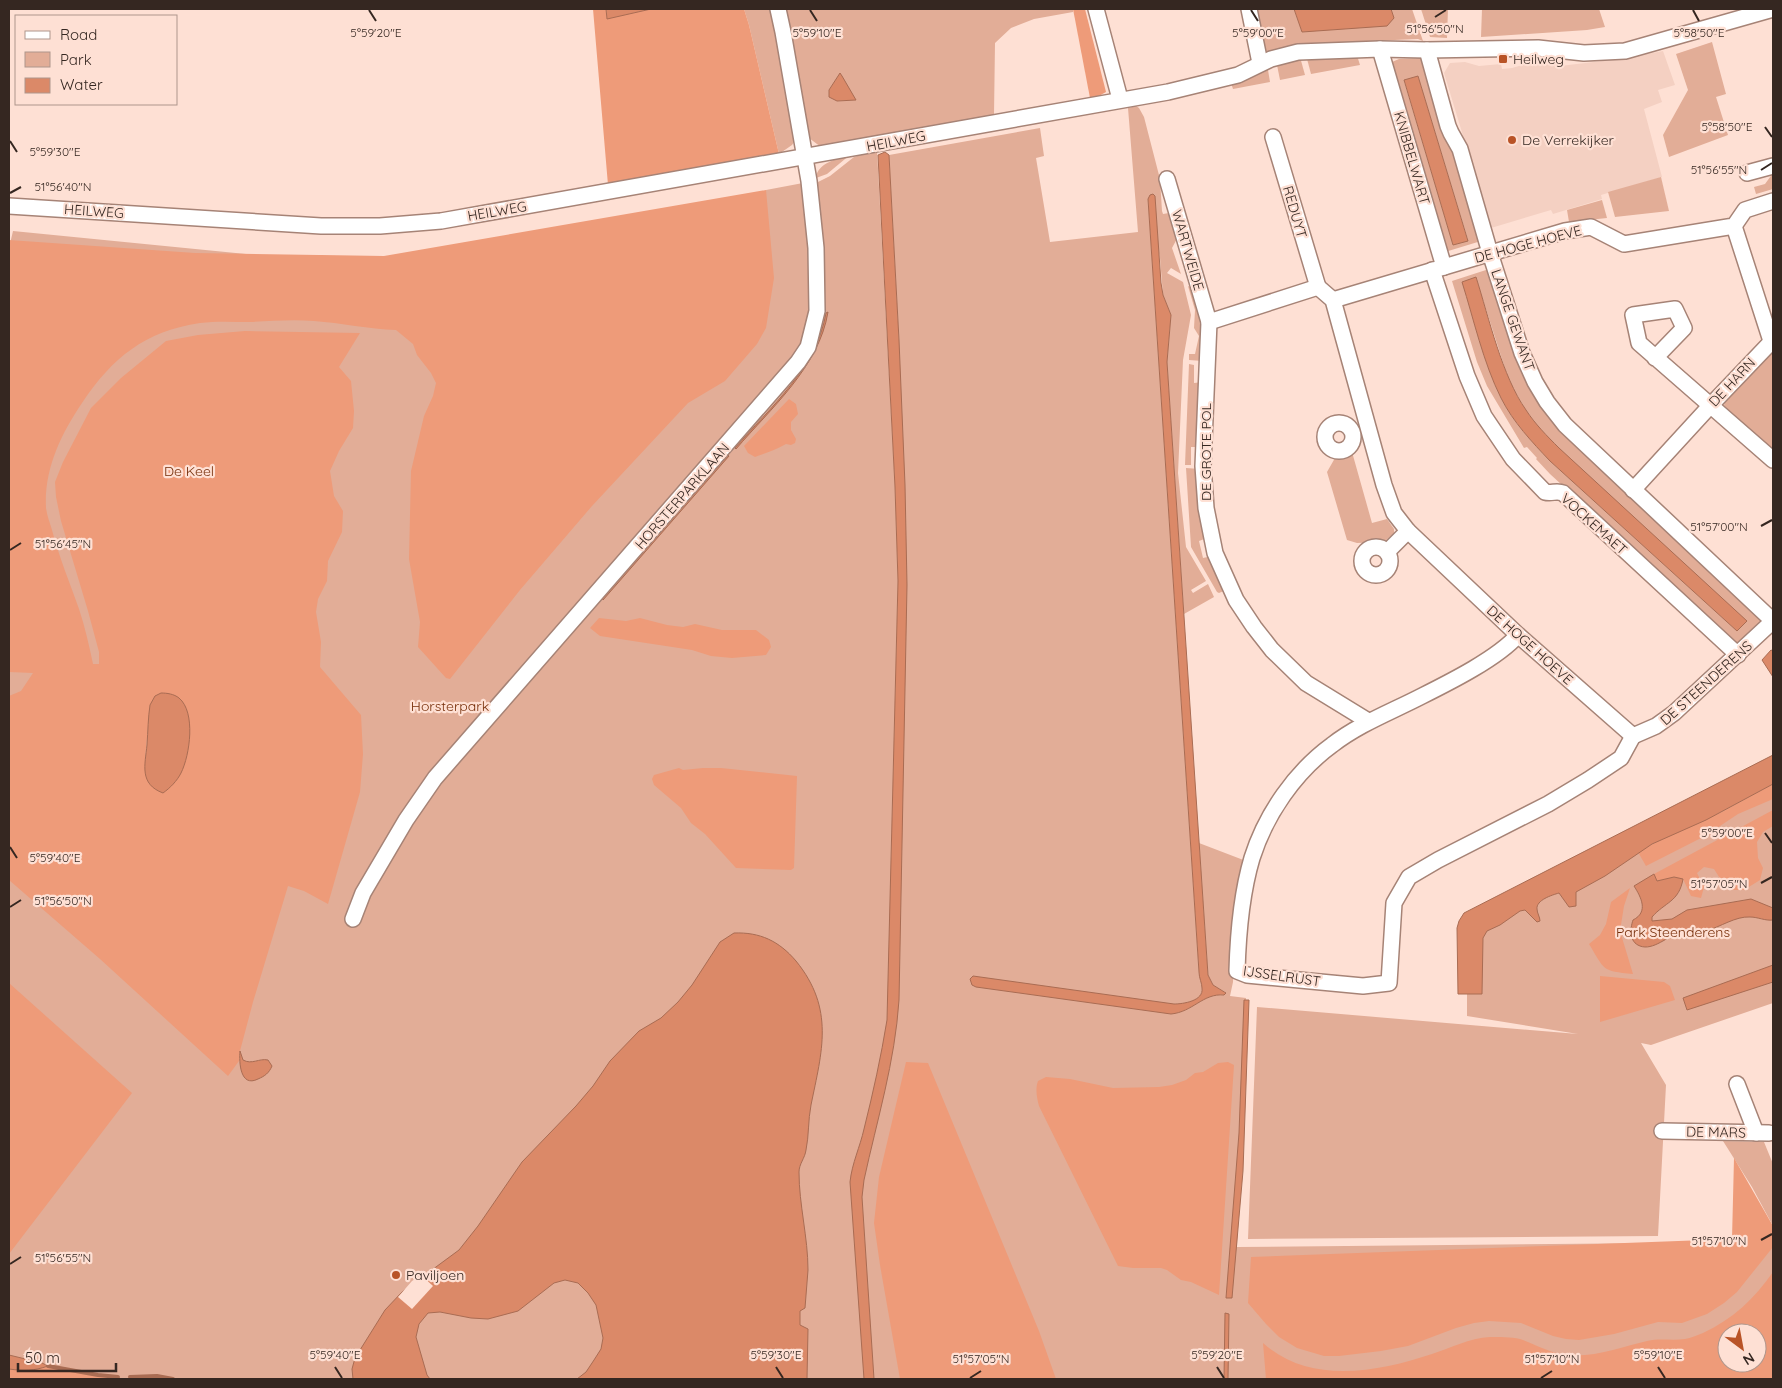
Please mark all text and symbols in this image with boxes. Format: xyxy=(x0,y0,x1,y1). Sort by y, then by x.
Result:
legend xyxy=(15,15,178,105)
text: 51°56'50"N xyxy=(1406,21,1464,36)
text: Road xyxy=(60,25,97,44)
text: 5°59'20"E xyxy=(350,25,402,40)
text: 5°59'10"E xyxy=(792,25,842,40)
text: 5°59'00"E xyxy=(1232,25,1284,40)
text: 5°58'50"E xyxy=(1674,25,1725,40)
text: Park xyxy=(60,50,92,69)
place label: Heilweg xyxy=(1513,50,1564,68)
marker: Heilweg xyxy=(1497,53,1509,65)
text: Water xyxy=(60,75,103,94)
street label: KNIBBELWART xyxy=(1390,109,1434,207)
text: 5°58'50"E xyxy=(1702,119,1753,134)
street label: HEILWEG xyxy=(865,126,927,156)
place label: De Verrekijker xyxy=(1522,131,1615,149)
marker: De Verrekijker xyxy=(1506,134,1518,146)
text: 5°59'30"E xyxy=(30,144,81,159)
text: 51°56'55"N xyxy=(1691,162,1747,177)
text: 51°56'40"N xyxy=(34,179,92,194)
street label: REDUYT xyxy=(1279,184,1311,240)
street label: HEILWEG xyxy=(466,197,528,225)
street label: HEILWEG xyxy=(64,200,124,222)
street label: WARTWEIDE xyxy=(1168,208,1208,292)
street label: DE HOGE HOEVE xyxy=(1472,221,1584,267)
street label: LANGE GEWANT xyxy=(1487,267,1539,373)
street label: DE HARN xyxy=(1705,354,1759,410)
street label: DE GROTE POL xyxy=(1197,402,1215,501)
street label: HORSTERPARKLAAN xyxy=(631,439,733,553)
park label: De Keel xyxy=(164,462,214,480)
street label: VOCKEMAET xyxy=(1557,489,1631,559)
text: 51°57'00"N xyxy=(1690,519,1748,534)
text: 51°56'45"N xyxy=(35,536,91,551)
street label: DE HOGE HOEVE xyxy=(1483,601,1577,689)
street label: DE STEENDERENS xyxy=(1656,637,1756,729)
park label: Horsterpark xyxy=(411,697,489,715)
text: 5°59'00"E xyxy=(1701,825,1753,840)
text: 5°59'40"E xyxy=(30,850,81,865)
text: 51°57'05"N xyxy=(1691,876,1748,891)
text: 51°56'50"N xyxy=(34,893,92,908)
park label: Park Steenderens xyxy=(1616,923,1730,941)
street label: IJSSELRUST xyxy=(1242,962,1322,990)
street label: DE MARS xyxy=(1686,1122,1746,1142)
text: 51°57'10"N xyxy=(1692,1233,1746,1248)
text: 51°56'55"N xyxy=(35,1250,91,1265)
place label: Paviljoen xyxy=(406,1266,464,1284)
marker: Paviljoen xyxy=(390,1269,402,1281)
north arrow xyxy=(1717,1323,1767,1373)
scale bar xyxy=(18,1340,115,1372)
text: 5°59'40"E xyxy=(310,1347,361,1362)
text: 5°59'30"E xyxy=(751,1347,802,1362)
text: 5°59'20"E xyxy=(1191,1347,1243,1362)
text: 5°59'10"E xyxy=(1633,1347,1683,1362)
text: 50 m xyxy=(25,1348,60,1367)
text: N xyxy=(1740,1349,1758,1369)
text: 51°57'05"N xyxy=(953,1351,1010,1366)
text: 51°57'10"N xyxy=(1525,1351,1579,1366)

